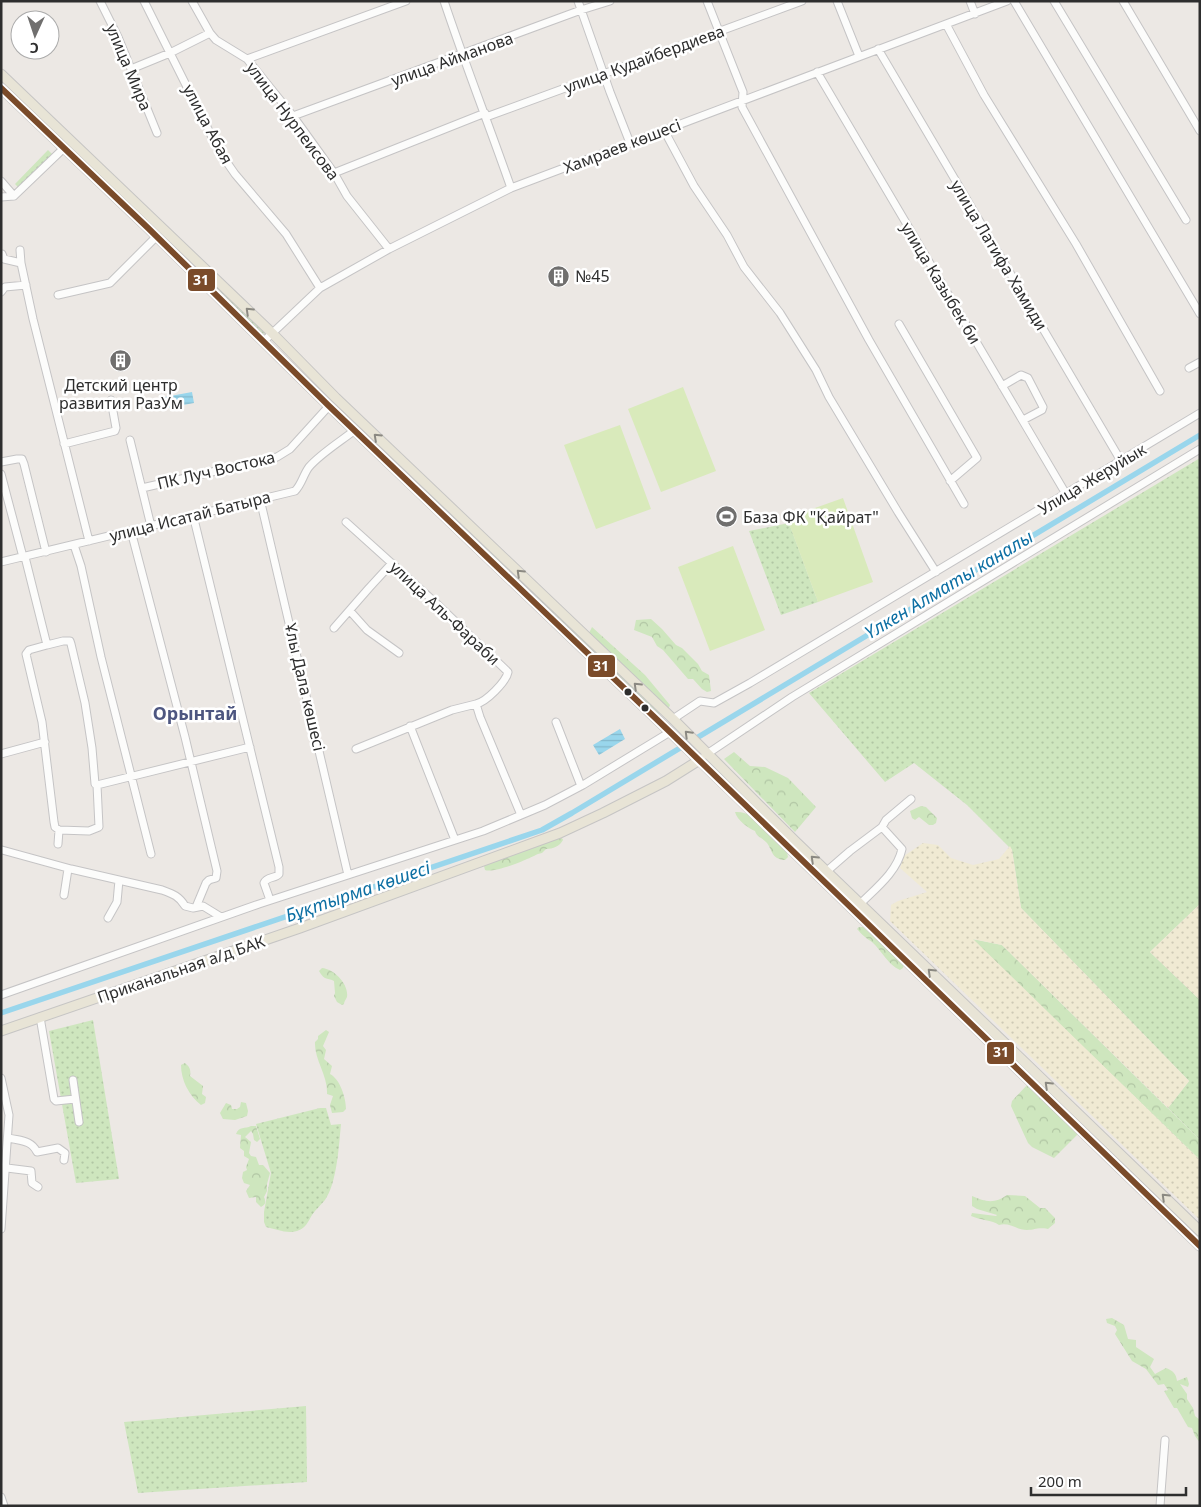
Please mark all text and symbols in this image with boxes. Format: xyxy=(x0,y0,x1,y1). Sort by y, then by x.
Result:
north arrow xyxy=(10,10,60,60)
street label: улица Мира xyxy=(101,20,157,114)
street label: улица Кудайбердиева xyxy=(561,20,727,98)
street label: улица Айманова xyxy=(388,27,516,91)
text: С xyxy=(29,39,39,58)
street label: улица Нурпеисова xyxy=(241,57,345,185)
street label: улица Абая xyxy=(178,80,238,168)
street label: Хамраев көшесі xyxy=(560,114,684,178)
street label: улица Латифа Хамиди xyxy=(945,176,1053,334)
street label: улица Казыбек би xyxy=(896,218,986,348)
building icon: №45 xyxy=(547,264,571,288)
place label: №45 xyxy=(575,265,610,287)
line badge: 31 xyxy=(187,268,216,292)
text: 31 xyxy=(193,270,209,289)
one-way arrow xyxy=(245,308,254,317)
building icon: Детский центр развития РазУм xyxy=(109,349,133,373)
place label: Детский центр развития РазУм xyxy=(59,374,183,414)
one-way arrow xyxy=(374,434,383,443)
street label: Улица Жеруйык xyxy=(1034,438,1150,520)
street label: ПК Луч Востока xyxy=(155,446,277,494)
street label: улица Исатай Батыра xyxy=(107,485,273,547)
sports icon: База ФК "Қайрат" xyxy=(715,505,739,529)
place label: База ФК "Қайрат" xyxy=(743,506,879,528)
water label: Үлкен Алматы каналы xyxy=(860,524,1037,644)
street label: улица Аль-Фараби xyxy=(385,556,505,670)
one-way arrow xyxy=(517,570,526,579)
street label: Ұлы Дала көшесі xyxy=(280,621,330,753)
line badge: 31 xyxy=(587,654,616,678)
text: 31 xyxy=(593,656,609,675)
one-way arrow xyxy=(634,683,643,692)
unlabelled marker xyxy=(623,687,633,697)
district label: Орынтай xyxy=(153,701,237,725)
unlabelled marker xyxy=(640,703,650,713)
one-way arrow xyxy=(684,731,693,740)
water label: Бұқтырма көшесі xyxy=(282,855,434,927)
one-way arrow xyxy=(810,856,819,865)
street label: Приканальная а/д БАК xyxy=(94,930,268,1008)
one-way arrow xyxy=(927,969,936,978)
line badge: 31 xyxy=(986,1041,1015,1065)
text: 31 xyxy=(993,1042,1009,1061)
one-way arrow xyxy=(1044,1081,1053,1090)
one-way arrow xyxy=(1161,1194,1170,1203)
scale bar xyxy=(1031,1464,1186,1496)
text: 200 m xyxy=(1038,1471,1082,1491)

